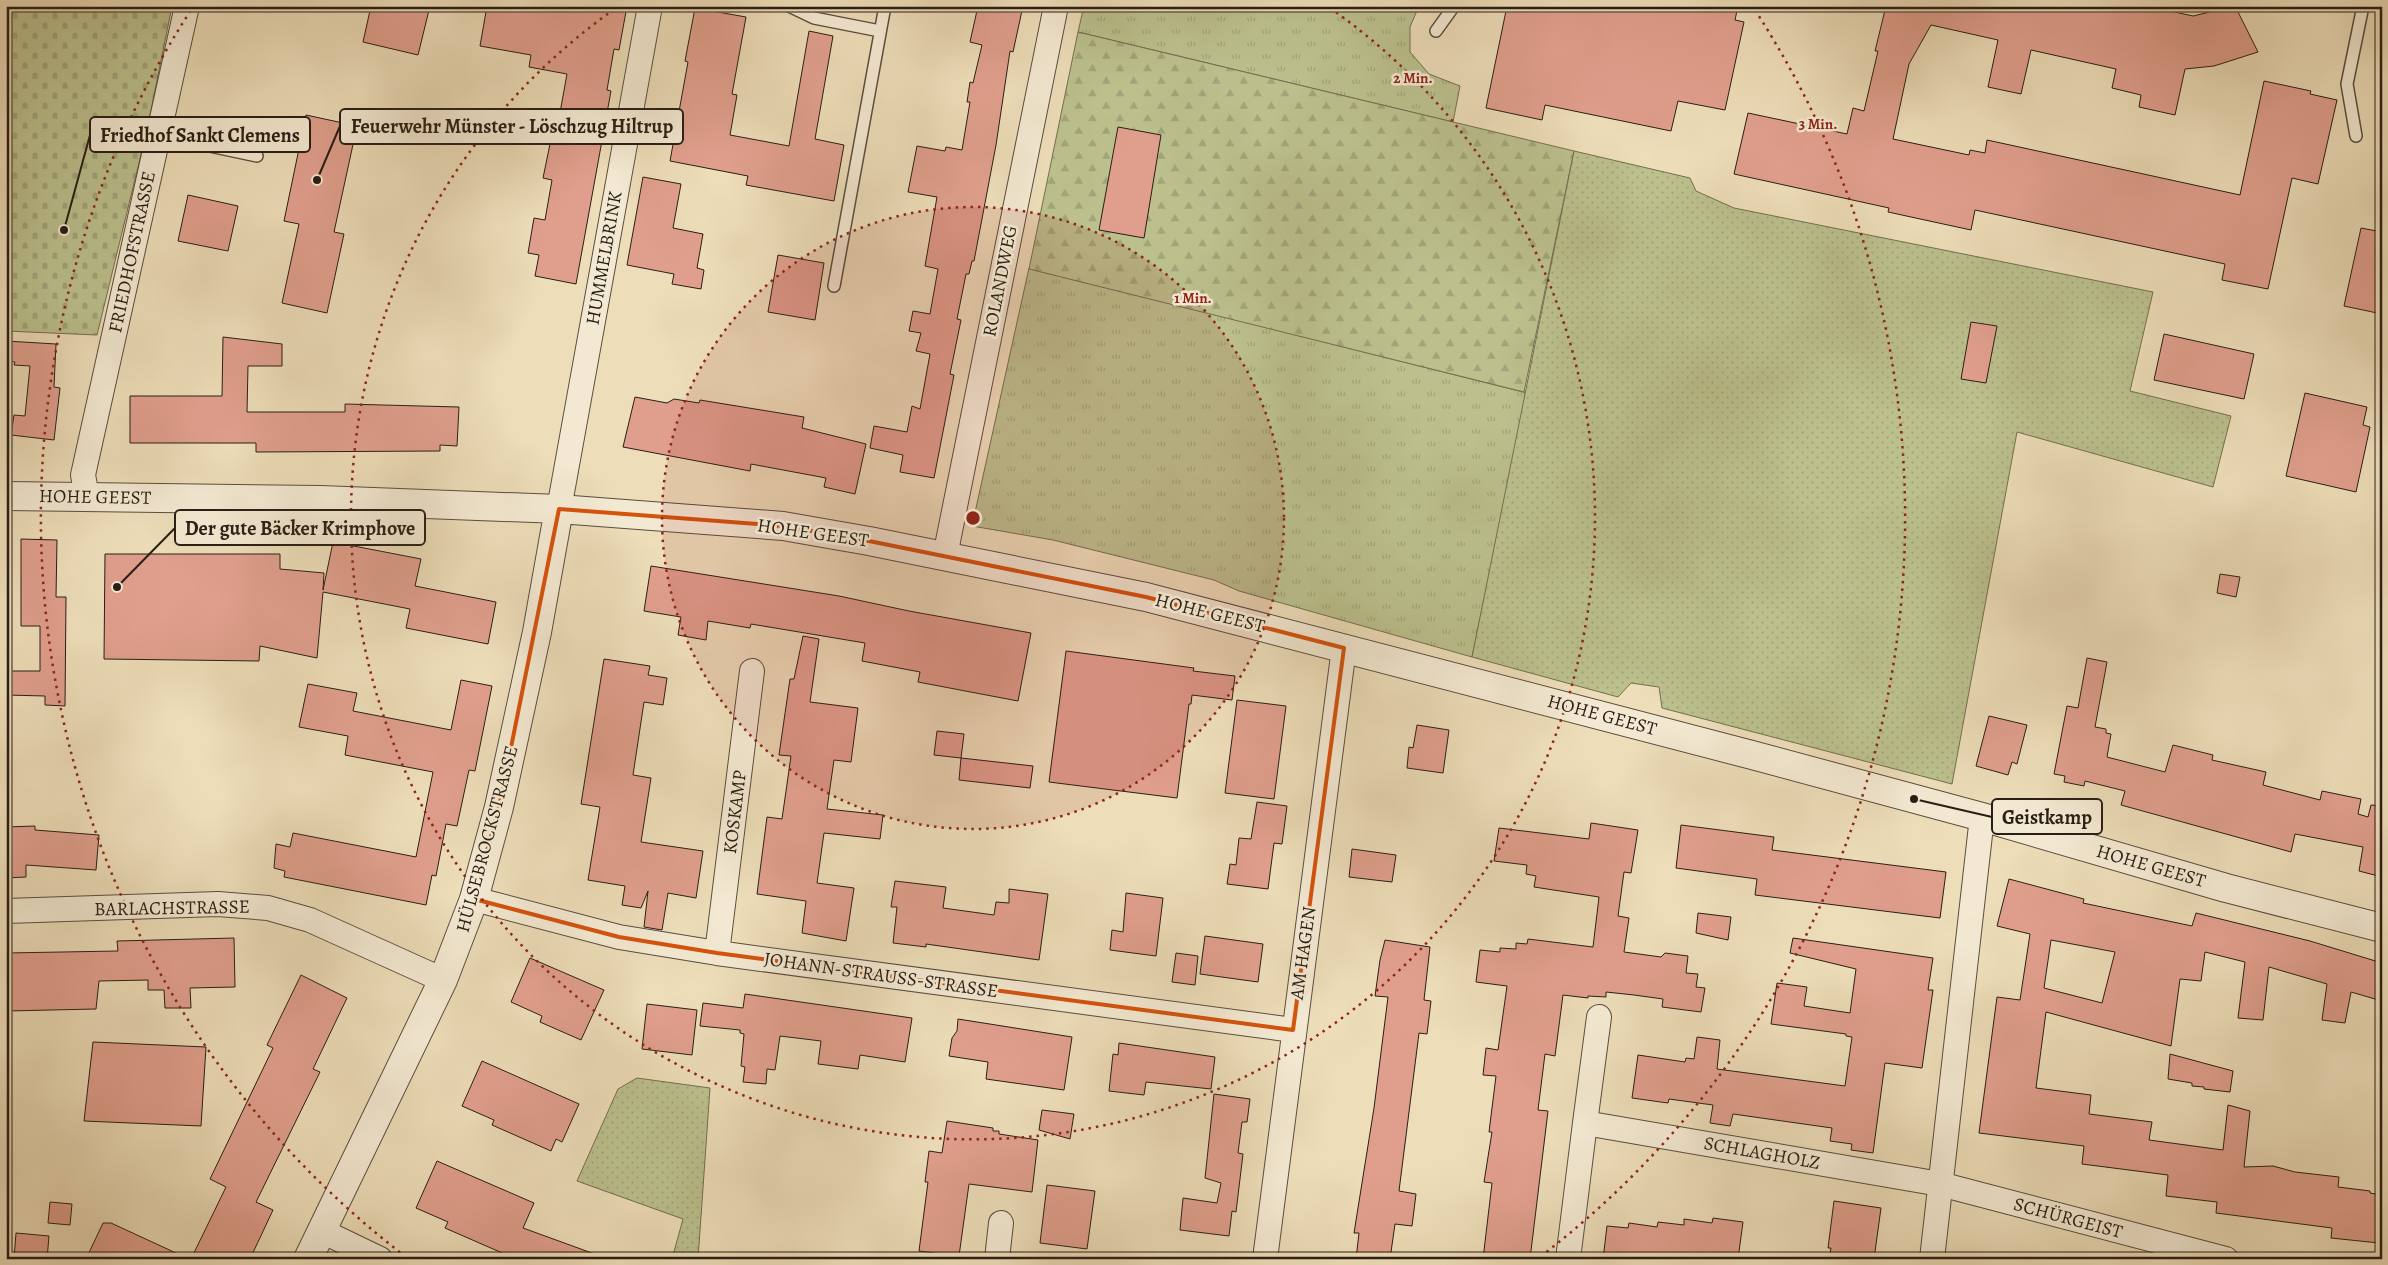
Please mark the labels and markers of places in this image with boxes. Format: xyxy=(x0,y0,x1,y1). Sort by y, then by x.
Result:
callout: Feuerwehr Münster - Löschzug Hiltrup xyxy=(340,109,683,144)
callout: Friedhof Sankt Clemens xyxy=(90,117,310,152)
centre of rings xyxy=(964,509,982,527)
callout: Der gute Bäcker Krimphove xyxy=(175,510,425,545)
callout: Geistkamp xyxy=(1992,799,2102,834)

